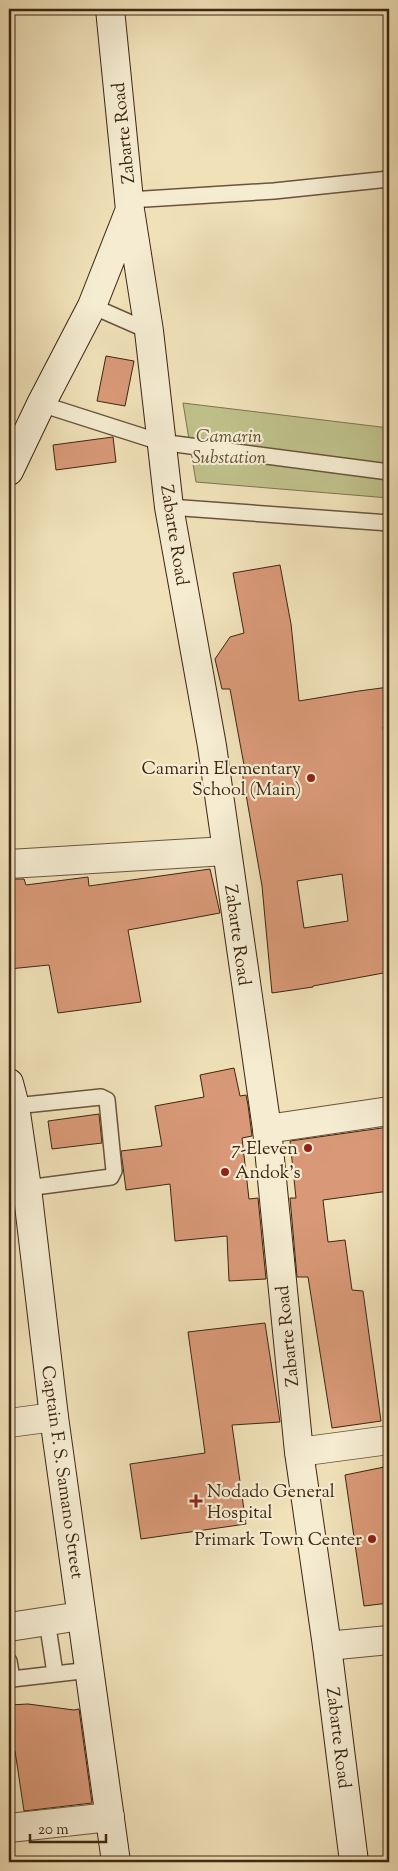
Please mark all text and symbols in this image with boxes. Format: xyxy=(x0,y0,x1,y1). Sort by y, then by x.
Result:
street label: Zabarte Road xyxy=(107,81,143,185)
park label: Camarin Substation xyxy=(192,425,267,472)
street label: Zabarte Road xyxy=(152,483,194,588)
place label: Camarin Elementary School (Main) xyxy=(142,757,301,804)
marker: Camarin Elementary School (Main) xyxy=(305,772,317,784)
street label: Zabarte Road xyxy=(216,883,256,987)
place label: 7-Eleven xyxy=(231,1137,298,1163)
marker: 7-Eleven xyxy=(302,1142,314,1154)
place label: Andok's xyxy=(235,1161,301,1187)
marker: Andok's xyxy=(219,1166,231,1178)
street label: Zabarte Road xyxy=(271,1284,307,1388)
street label: Captain F. S. Samano Street xyxy=(33,1364,89,1581)
place label: Nodado General Hospital xyxy=(207,1480,335,1527)
marker: Nodado General Hospital xyxy=(189,1494,203,1508)
place label: Primark Town Center xyxy=(195,1528,362,1554)
marker: Primark Town Center xyxy=(366,1533,378,1545)
street label: Zabarte Road xyxy=(318,1686,356,1790)
scale bar xyxy=(30,1811,106,1843)
text: 20 m xyxy=(38,1820,69,1841)

